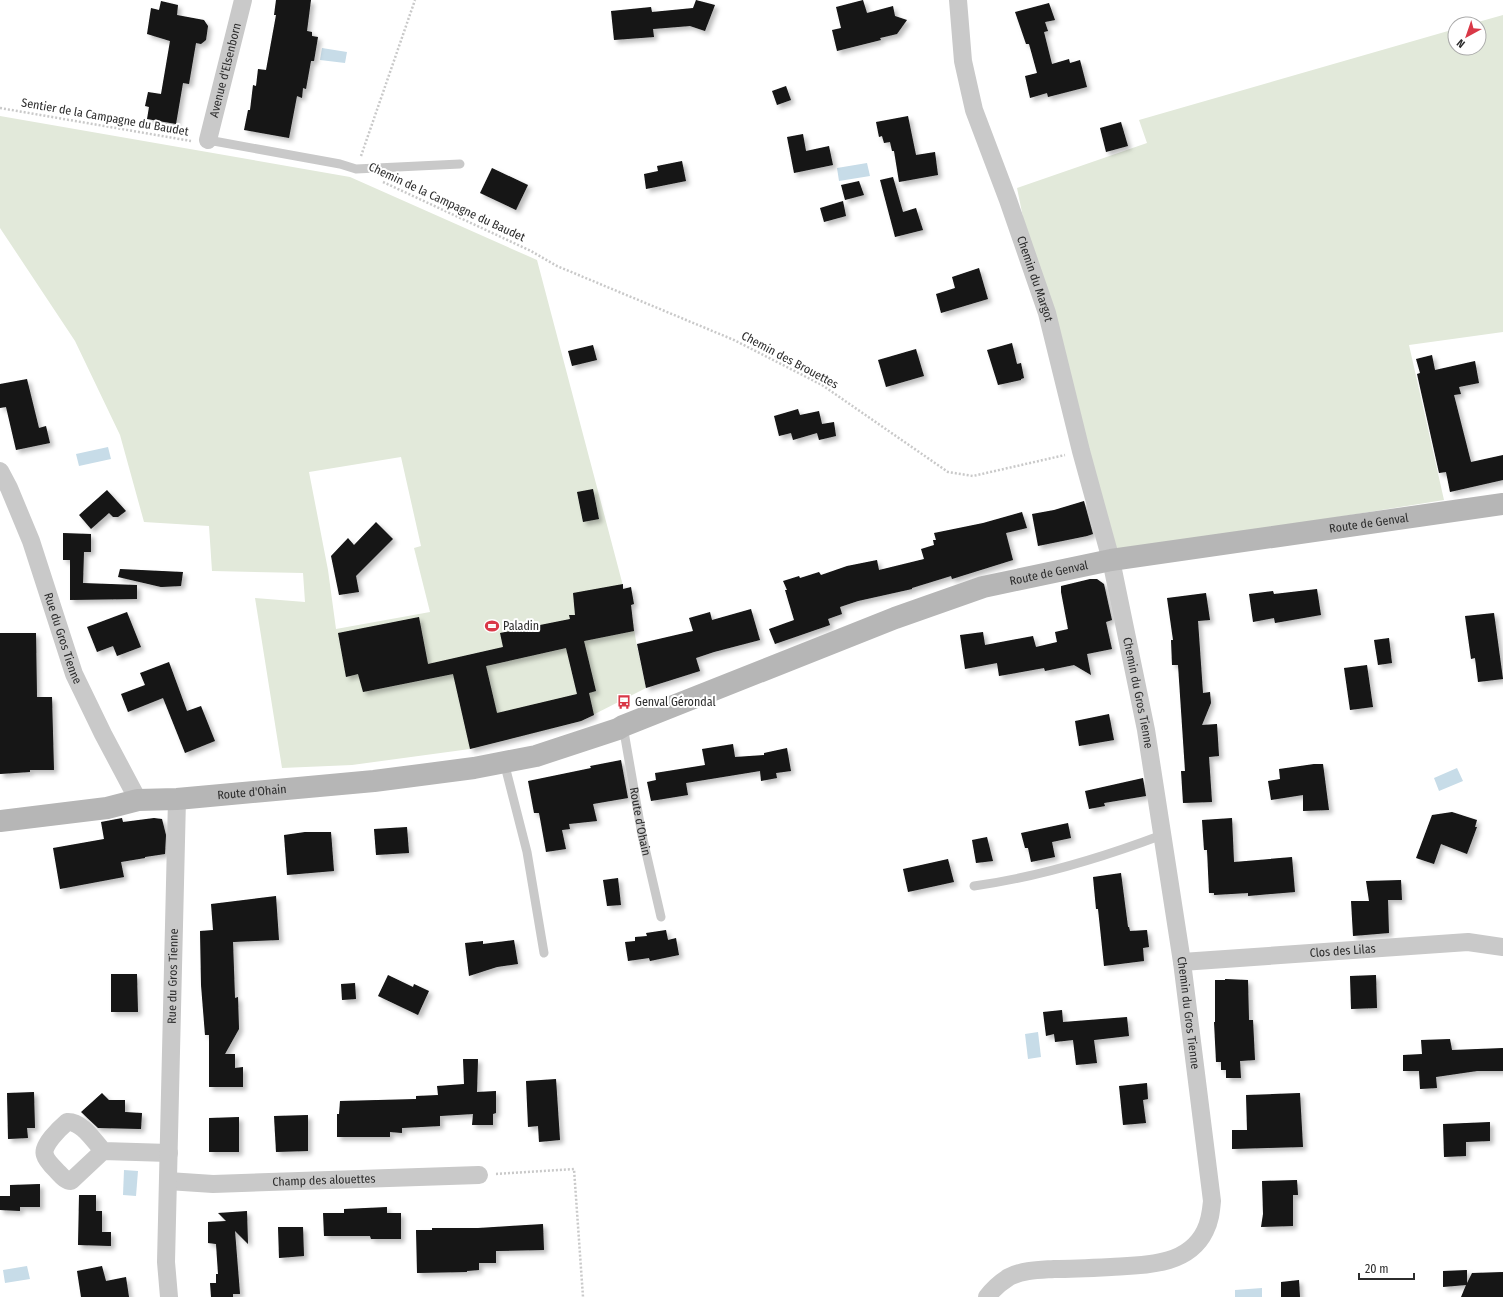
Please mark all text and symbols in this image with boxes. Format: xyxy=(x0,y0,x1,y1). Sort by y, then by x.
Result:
north arrow xyxy=(1447,16,1487,56)
street label: Avenue d'Elsenborn xyxy=(207,21,244,119)
text: N xyxy=(1454,36,1468,50)
street label: Sentier de la Campagne du Baudet xyxy=(20,95,190,139)
street label: Chemin de la Campagne du Baudet xyxy=(367,160,528,245)
street label: Chemin du Margot xyxy=(1014,234,1056,323)
street label: Chemin des Brouettes xyxy=(739,329,841,391)
street label: Route de Genval xyxy=(1328,511,1409,536)
street label: Route de Genval xyxy=(1008,558,1089,588)
street label: Rue du Gros Tienne xyxy=(41,591,85,686)
sports icon: Paladin xyxy=(484,618,500,634)
place label: Paladin xyxy=(503,619,539,633)
street label: Chemin du Gros Tienne xyxy=(1120,636,1156,750)
bus stop icon: Genval Gérondal xyxy=(616,694,632,710)
place label: Genval Gérondal xyxy=(635,695,716,709)
street label: Route d'Ohain xyxy=(217,782,287,802)
street label: Route d'Ohain xyxy=(627,786,654,857)
street label: Rue du Gros Tienne xyxy=(165,928,181,1024)
street label: Clos des Lilas xyxy=(1309,941,1376,960)
street label: Chemin du Gros Tienne xyxy=(1174,956,1202,1070)
street label: Champ des alouettes xyxy=(272,1172,376,1189)
scale bar xyxy=(1359,1255,1414,1281)
text: 20 m xyxy=(1365,1262,1389,1276)

